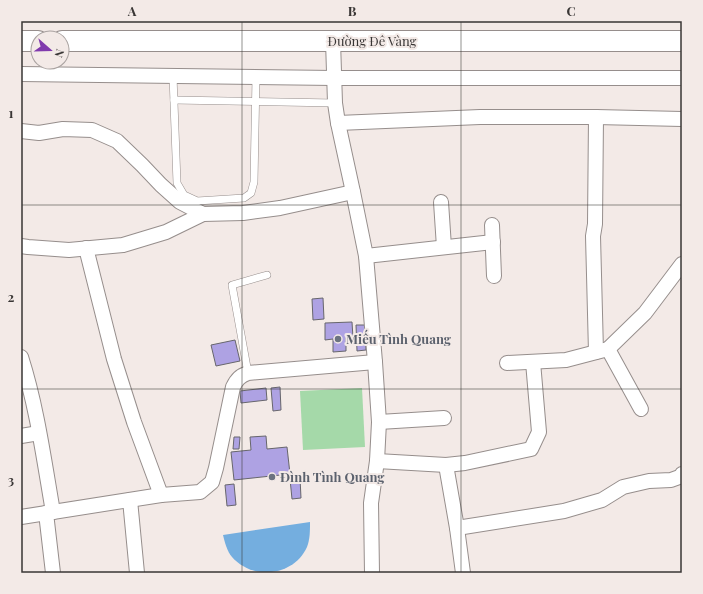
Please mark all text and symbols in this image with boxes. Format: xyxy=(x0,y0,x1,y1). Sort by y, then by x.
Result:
text: A xyxy=(127,2,137,19)
text: B xyxy=(348,2,357,19)
text: C xyxy=(566,2,576,19)
north arrow xyxy=(30,30,70,70)
street label: Đường Đê Vàng xyxy=(328,32,417,49)
text: N xyxy=(51,47,68,60)
text: 1 xyxy=(9,104,14,121)
text: 2 xyxy=(8,288,15,305)
place label: Miếu Tình Quang xyxy=(346,329,452,347)
marker: Miếu Tình Quang xyxy=(333,334,343,344)
place label: Đình Tình Quang xyxy=(280,468,385,485)
text: 3 xyxy=(8,471,14,488)
marker: Đình Tình Quang xyxy=(267,472,277,482)

